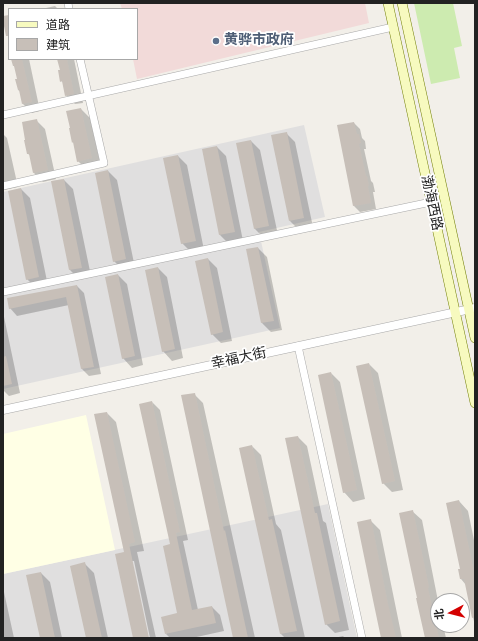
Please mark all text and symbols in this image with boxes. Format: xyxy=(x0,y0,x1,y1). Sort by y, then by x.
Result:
legend xyxy=(8,8,138,60)
text: 道路 xyxy=(46,15,70,34)
place label: 黄骅市政府 xyxy=(224,33,294,49)
text: 建筑 xyxy=(46,35,70,54)
marker: 黄骅市政府 xyxy=(211,36,221,46)
street label: 渤海西路 xyxy=(417,174,445,232)
street label: 幸福大街 xyxy=(210,345,268,373)
north arrow xyxy=(430,593,470,633)
text: 北 xyxy=(430,608,448,621)

